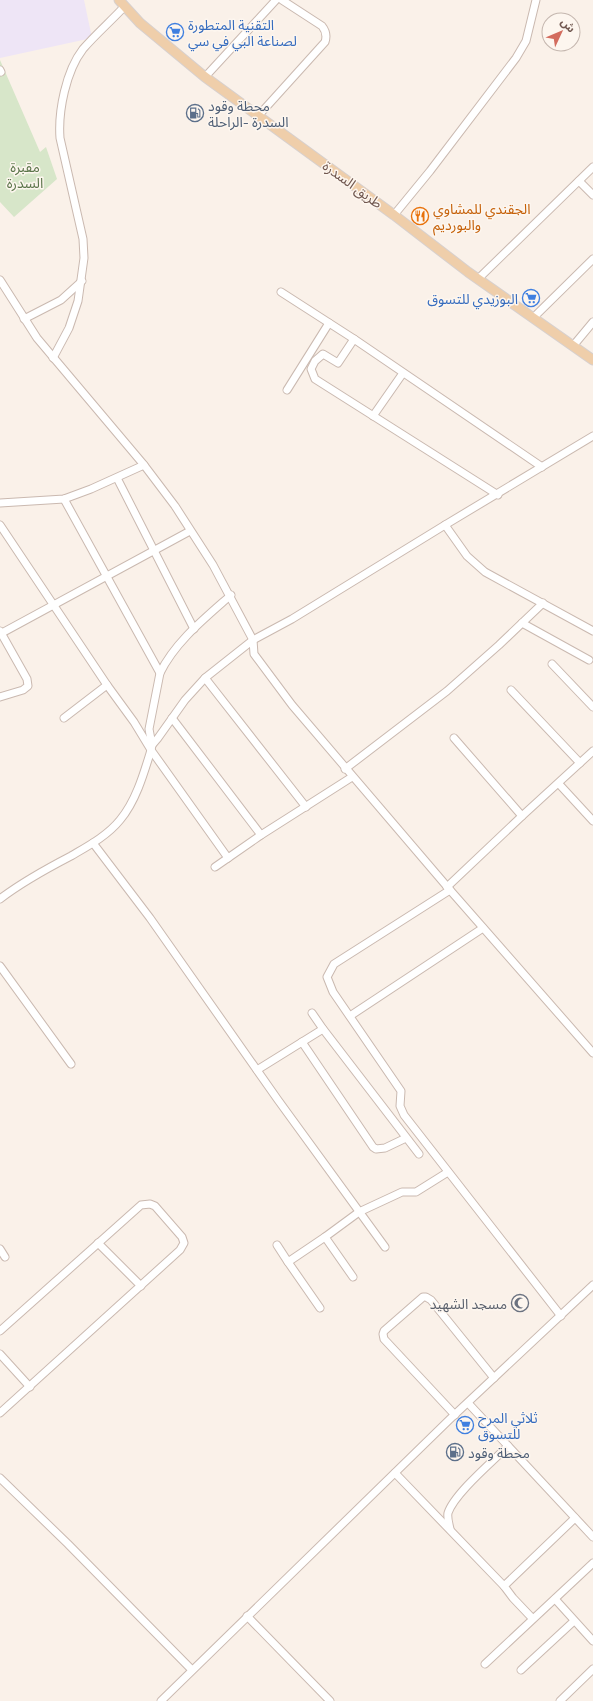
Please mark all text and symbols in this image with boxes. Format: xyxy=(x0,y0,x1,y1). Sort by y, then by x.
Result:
north arrow xyxy=(541,12,581,52)
place label: التقنية المتطورة لصناعة البي في سي xyxy=(188,14,297,52)
text: ش xyxy=(557,14,579,36)
supermarket icon: التقنية المتطورة لصناعة البي في سي xyxy=(165,22,185,42)
place label: محطة وقود السدرة -الراحلة xyxy=(208,95,289,132)
fuel station icon: محطة وقود السدرة -الراحلة xyxy=(185,103,205,123)
street label: طريق السدرة xyxy=(319,155,387,213)
park label: مقبرة السدرة xyxy=(7,156,43,193)
place label: الجقندي للمشاوي والبورديم xyxy=(433,198,531,236)
restaurant icon: الجقندي للمشاوي والبورديم xyxy=(410,206,430,226)
place label: البوزيدي للتسوق xyxy=(427,288,518,310)
supermarket icon: البوزيدي للتسوق xyxy=(521,288,541,308)
place label: مسجد الشهيد xyxy=(430,1293,507,1314)
mosque icon: مسجد الشهيد xyxy=(510,1293,530,1313)
place label: ثلاثي المرح للتسوق xyxy=(478,1407,538,1444)
supermarket icon: ثلاثي المرح للتسوق xyxy=(455,1415,475,1435)
fuel station icon: محطة وقود xyxy=(445,1442,465,1462)
place label: محطة وقود xyxy=(468,1442,530,1463)

